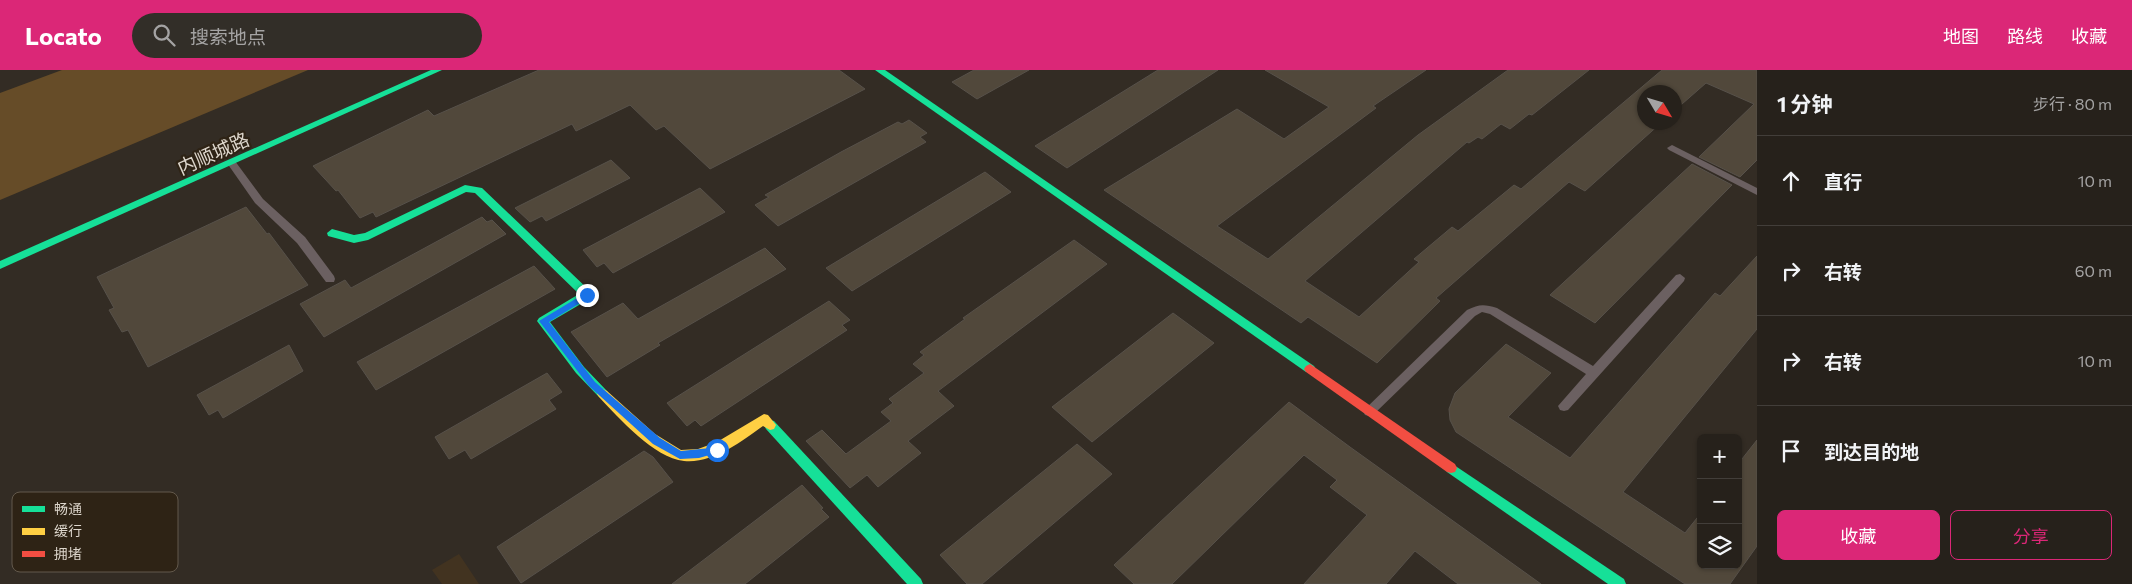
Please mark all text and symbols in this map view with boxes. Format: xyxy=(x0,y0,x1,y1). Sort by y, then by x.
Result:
search box xyxy=(132,13,482,58)
text: Locato xyxy=(25,21,102,50)
icon: search xyxy=(150,21,178,49)
text: 搜索地点 xyxy=(190,25,266,48)
text: 地图 xyxy=(1943,25,1979,47)
text: 路线 xyxy=(2007,25,2043,47)
text: 收藏 xyxy=(2071,25,2107,47)
north arrow xyxy=(1637,85,1682,130)
text: 1 分钟 xyxy=(1777,91,1833,116)
text: 步行 · 80 m xyxy=(2033,94,2112,113)
street label: 内顺城路 xyxy=(174,127,252,179)
icon: ahead xyxy=(1777,167,1805,195)
text: 直行 xyxy=(1824,170,1862,193)
text: 10 m xyxy=(2078,171,2112,190)
icon: right xyxy=(1777,257,1805,285)
text: 右转 xyxy=(1824,260,1862,283)
text: 60 m xyxy=(2075,261,2112,280)
route end xyxy=(576,284,599,307)
icon: right xyxy=(1777,347,1805,375)
text: 右转 xyxy=(1824,350,1862,373)
text: 10 m xyxy=(2078,351,2112,370)
map controls xyxy=(1697,434,1742,569)
button: + xyxy=(1697,434,1742,479)
icon: arrive xyxy=(1777,437,1805,465)
route start xyxy=(706,439,729,462)
text: 到达目的地 xyxy=(1824,440,1919,463)
button: − xyxy=(1697,479,1742,524)
legend xyxy=(12,492,178,572)
text: 畅通 xyxy=(54,500,82,517)
button: 收藏 xyxy=(1777,510,1940,560)
button: 分享 xyxy=(1950,510,2112,560)
text: 缓行 xyxy=(54,522,82,539)
button: layers xyxy=(1697,524,1742,569)
text: 拥堵 xyxy=(54,545,82,562)

